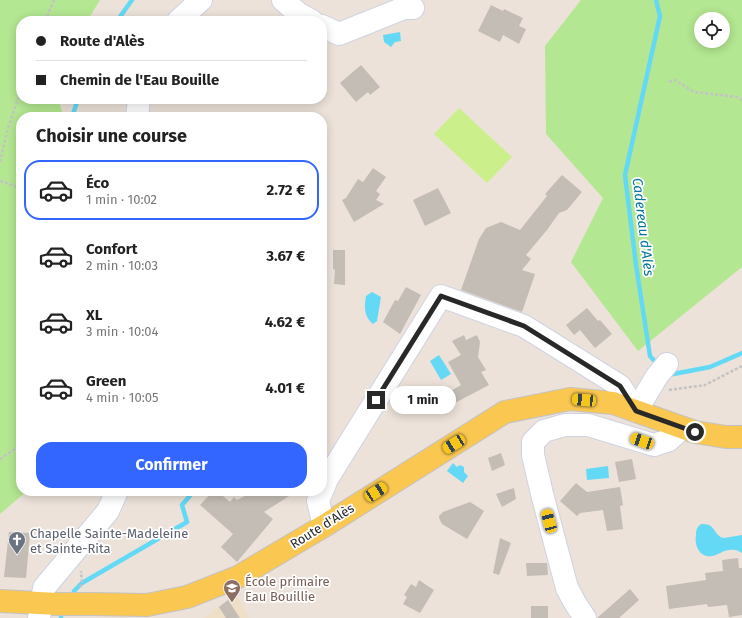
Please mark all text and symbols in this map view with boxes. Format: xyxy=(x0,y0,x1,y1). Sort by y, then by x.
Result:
map controls xyxy=(694,12,730,48)
button: locate xyxy=(694,12,730,48)
text: Route d'Alès xyxy=(60,32,145,50)
text: Chemin de l'Eau Bouille xyxy=(60,71,219,89)
text: Choisir une course xyxy=(36,125,187,147)
icon: car xyxy=(38,172,74,208)
text: Éco xyxy=(86,174,109,192)
water label: Cadereau d'Alès xyxy=(629,177,658,278)
text: 2.72 € xyxy=(267,181,305,199)
text: 1 min · 10:02 xyxy=(86,192,157,207)
icon: car xyxy=(38,238,74,274)
text: Confort xyxy=(86,240,138,258)
text: 3.67 € xyxy=(266,247,305,265)
text: 2 min · 10:03 xyxy=(86,258,158,273)
icon: car xyxy=(38,304,74,340)
text: XL xyxy=(86,306,102,324)
text: 4.62 € xyxy=(265,313,305,331)
text: 3 min · 10:04 xyxy=(86,324,159,339)
icon: car xyxy=(38,370,74,406)
text: Green xyxy=(86,372,126,390)
text: 4.01 € xyxy=(265,379,305,397)
callout: 1 min xyxy=(390,386,456,414)
text: 4 min · 10:05 xyxy=(86,390,159,405)
route end xyxy=(367,391,385,409)
text: 1 min xyxy=(407,392,439,407)
car xyxy=(572,393,596,407)
route start xyxy=(686,423,704,441)
car xyxy=(629,431,655,451)
car xyxy=(441,433,467,455)
button: Confirmer xyxy=(36,442,307,488)
car xyxy=(363,480,389,504)
street label: Route d'Alès xyxy=(287,500,357,552)
car xyxy=(540,508,558,534)
place label: Chapelle Sainte-Madeleine et Sainte-Rita xyxy=(30,526,188,556)
church icon: Chapelle Sainte-Madeleine et Sainte-Rita xyxy=(7,530,27,555)
place label: École primaire Eau Bouillie xyxy=(245,574,330,604)
school or university icon: École primaire Eau Bouillie xyxy=(222,578,242,603)

